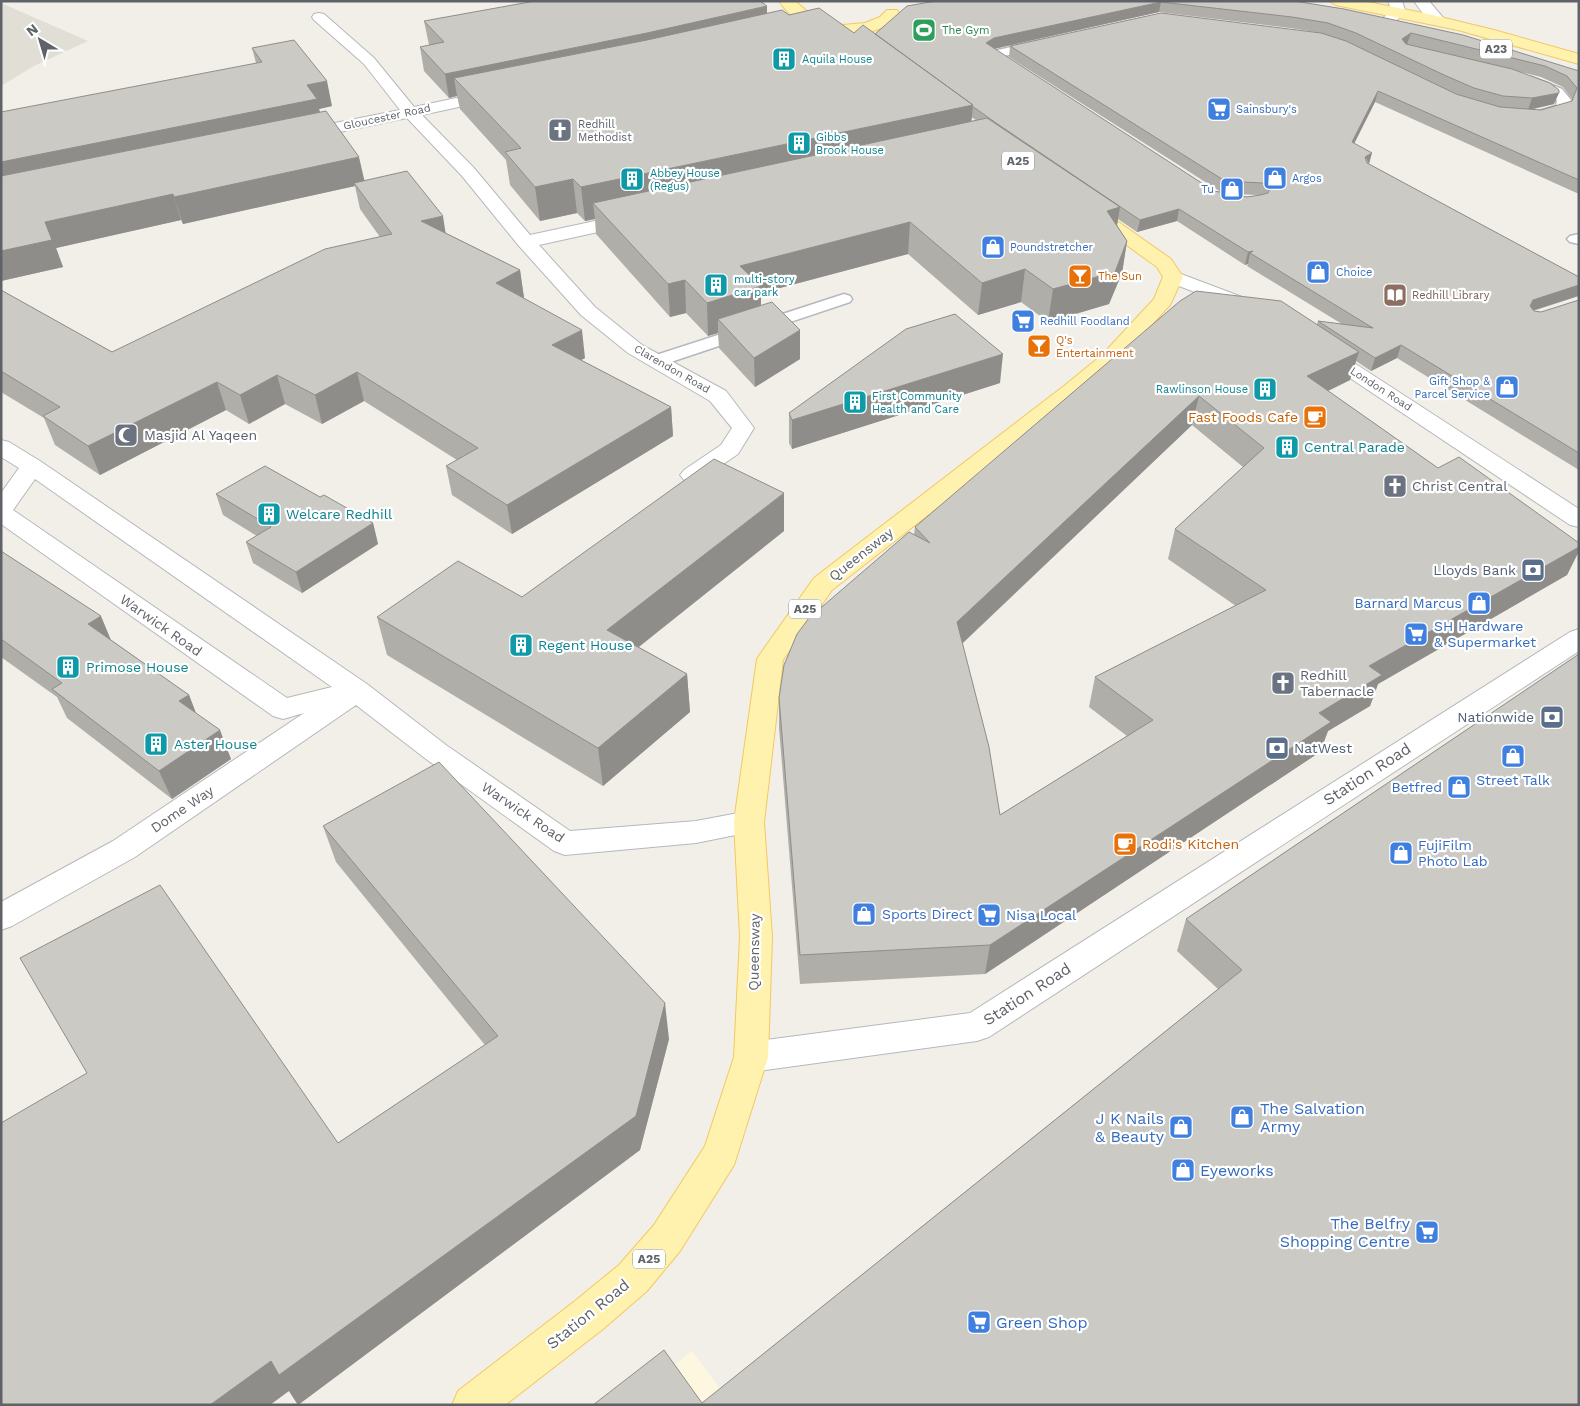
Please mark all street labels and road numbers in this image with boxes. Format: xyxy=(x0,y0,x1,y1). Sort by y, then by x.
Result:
road number: A23 xyxy=(1480,40,1512,59)
street label: Gloucester Road xyxy=(342,101,432,133)
road number: A25 xyxy=(1002,152,1034,170)
street label: Clarendon Road xyxy=(632,342,712,396)
street label: London Road xyxy=(1348,364,1414,414)
street label: Queensway xyxy=(826,523,897,584)
street label: Warwick Road xyxy=(117,591,205,659)
road number: A25 xyxy=(789,600,821,618)
street label: Station Road xyxy=(1320,739,1414,809)
street label: Warwick Road xyxy=(479,778,567,846)
street label: Dome Way xyxy=(148,782,217,836)
street label: Queensway xyxy=(745,913,763,991)
street label: Station Road xyxy=(980,959,1074,1029)
road number: A25 xyxy=(633,1250,665,1268)
street label: Station Road xyxy=(543,1275,633,1353)

